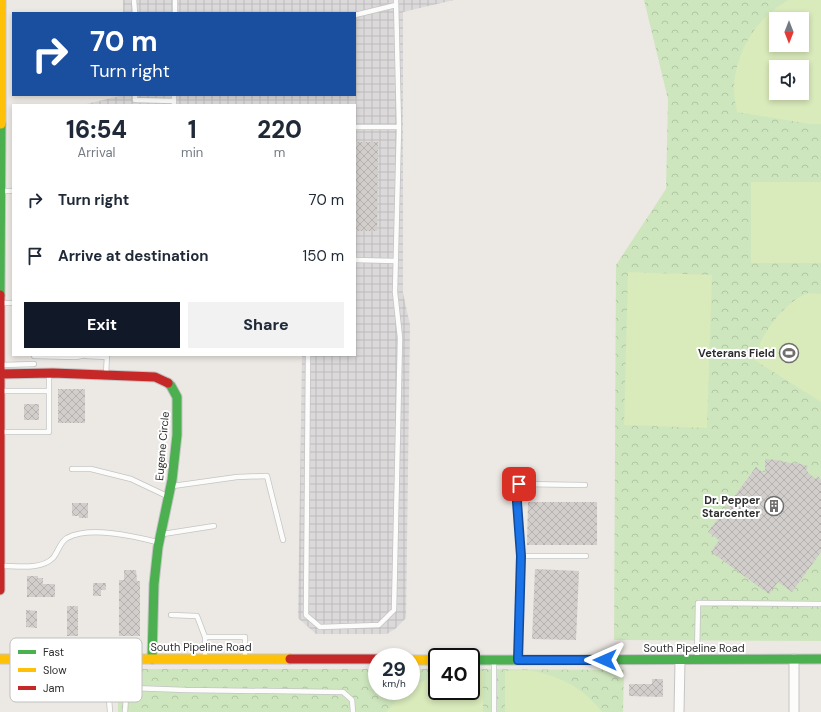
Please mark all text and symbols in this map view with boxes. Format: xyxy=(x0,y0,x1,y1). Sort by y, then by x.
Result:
north arrow xyxy=(769,12,809,52)
map controls xyxy=(769,12,809,100)
text: 70 m xyxy=(90,23,158,60)
icon: right xyxy=(24,28,76,80)
text: Turn right xyxy=(90,59,170,83)
button: sound xyxy=(769,60,809,100)
text: 16:54 xyxy=(66,114,127,145)
text: 1 xyxy=(188,114,197,145)
text: 220 xyxy=(257,114,302,145)
text: Arrival xyxy=(78,144,115,161)
text: min xyxy=(181,144,203,161)
text: m xyxy=(274,144,285,161)
icon: right xyxy=(24,189,46,211)
text: Turn right xyxy=(58,190,129,210)
text: 70 m xyxy=(309,190,344,210)
icon: arrive xyxy=(24,245,46,267)
text: Arrive at destination xyxy=(58,246,209,266)
text: 150 m xyxy=(303,246,344,266)
button: Exit xyxy=(24,302,180,348)
button: Share xyxy=(188,302,344,348)
sports icon: Veterans Field xyxy=(778,342,800,364)
place label: Veterans Field xyxy=(698,346,775,360)
street label: Eugene Circle xyxy=(152,411,172,481)
pin xyxy=(502,467,536,501)
icon: arrive xyxy=(508,473,530,495)
place label: Dr. Pepper Starcenter xyxy=(702,493,760,520)
building icon: Dr. Pepper Starcenter xyxy=(763,495,785,517)
legend xyxy=(10,638,142,702)
position arrow xyxy=(584,639,626,681)
street label: South Pipeline Road xyxy=(150,640,252,654)
street label: South Pipeline Road xyxy=(643,641,745,655)
text: Fast xyxy=(43,645,64,659)
speed limit sign: 40 xyxy=(428,648,480,700)
text: 29 xyxy=(382,656,406,682)
text: Slow xyxy=(43,663,67,677)
text: km/h xyxy=(382,677,406,690)
text: Jam xyxy=(43,681,64,695)

